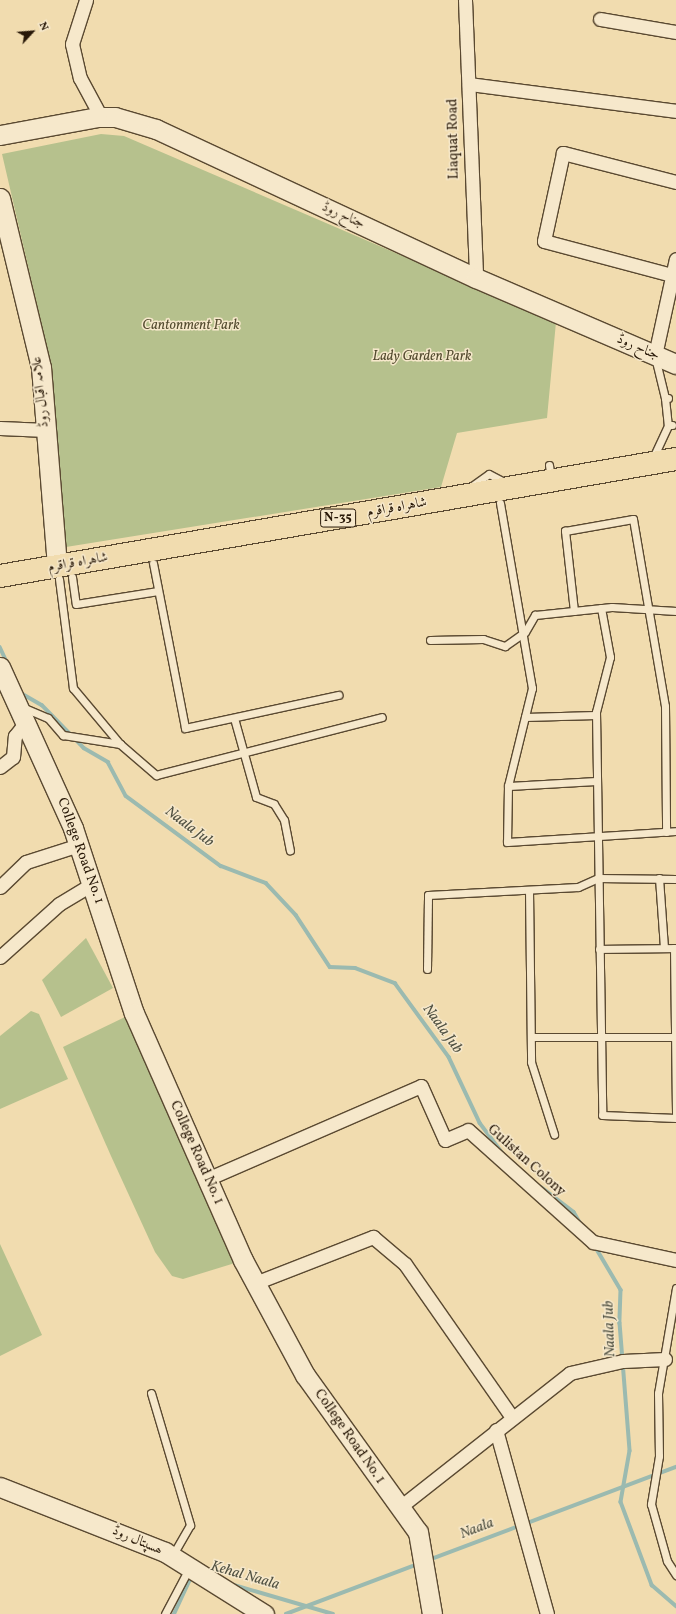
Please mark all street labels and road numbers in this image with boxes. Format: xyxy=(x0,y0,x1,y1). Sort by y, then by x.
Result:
street label: Liaquat Road xyxy=(445,99,463,179)
street label: جناح روڈ xyxy=(319,199,367,233)
street label: جناح روڈ xyxy=(614,331,662,365)
street label: علامہ اقبال روڈ xyxy=(29,356,53,428)
street label: شاہراہ قراقرم xyxy=(366,494,428,522)
road number: N-35 xyxy=(320,507,356,529)
street label: شاہراہ قراقرم xyxy=(47,549,109,577)
street label: College Road No. 1 xyxy=(53,796,107,906)
street label: College Road No. 1 xyxy=(166,1099,226,1207)
street label: Gulistan Colony xyxy=(484,1122,568,1200)
street label: College Road No. 1 xyxy=(310,1386,388,1488)
street label: ھسپتال روڈ xyxy=(109,1523,165,1559)

